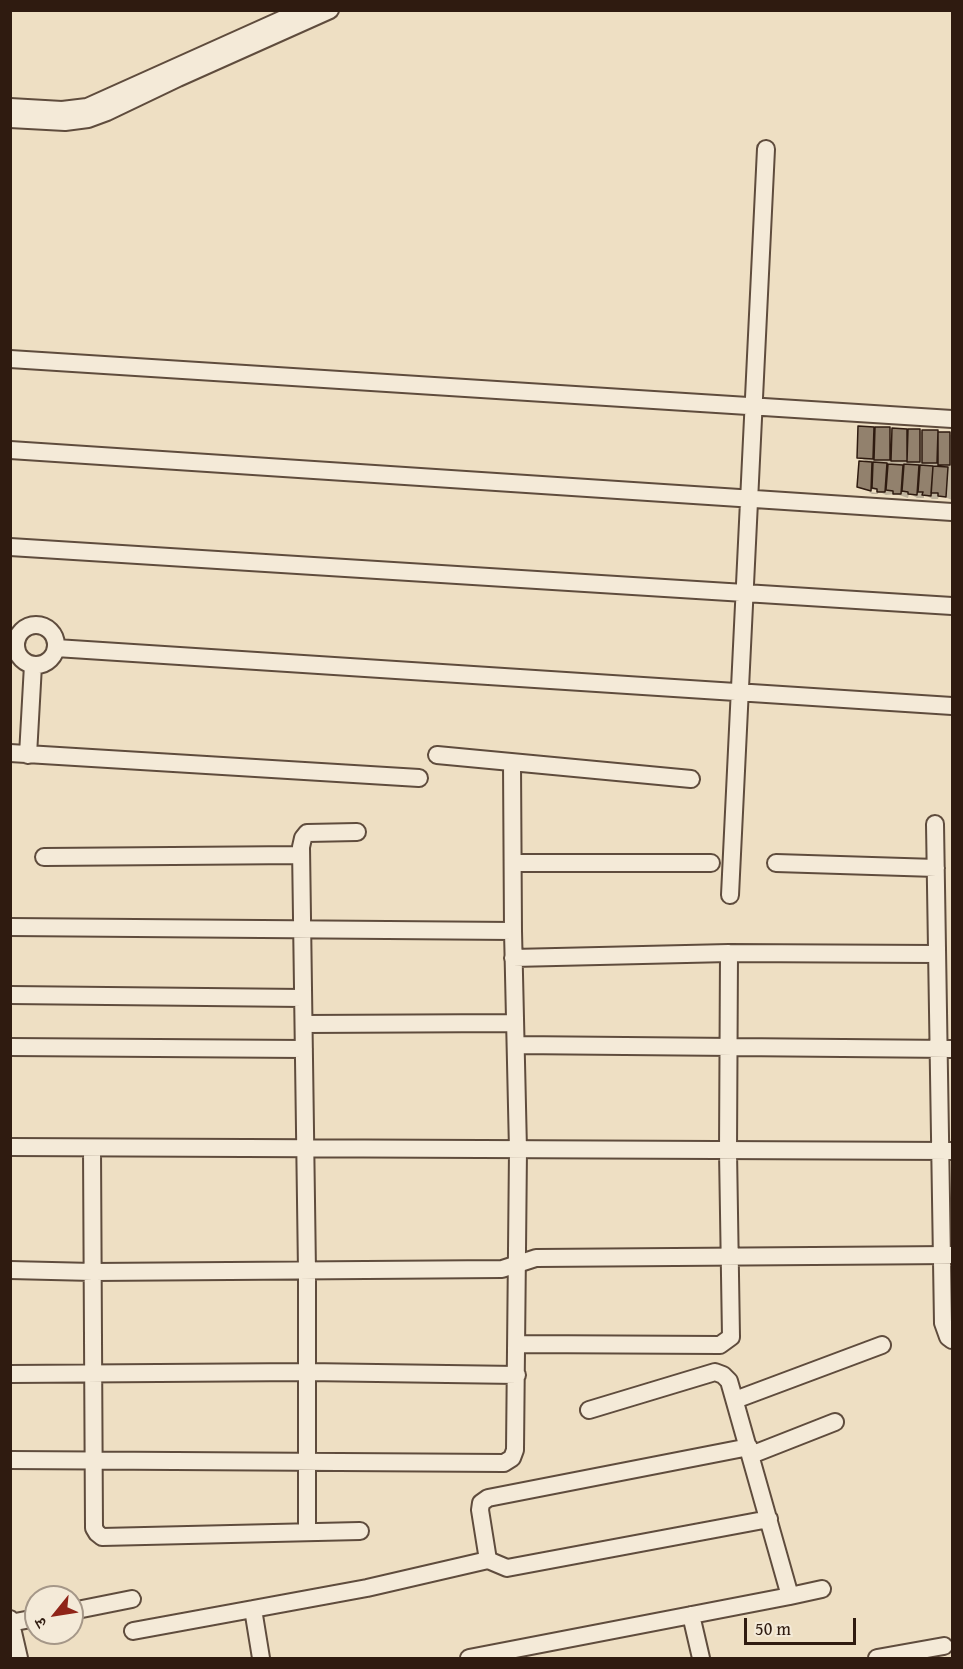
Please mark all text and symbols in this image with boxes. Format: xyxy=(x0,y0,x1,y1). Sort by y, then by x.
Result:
north arrow xyxy=(24,1585,84,1645)
scale bar xyxy=(747,1606,860,1644)
text: उ xyxy=(28,1613,53,1633)
text: 50 m xyxy=(755,1615,791,1642)

